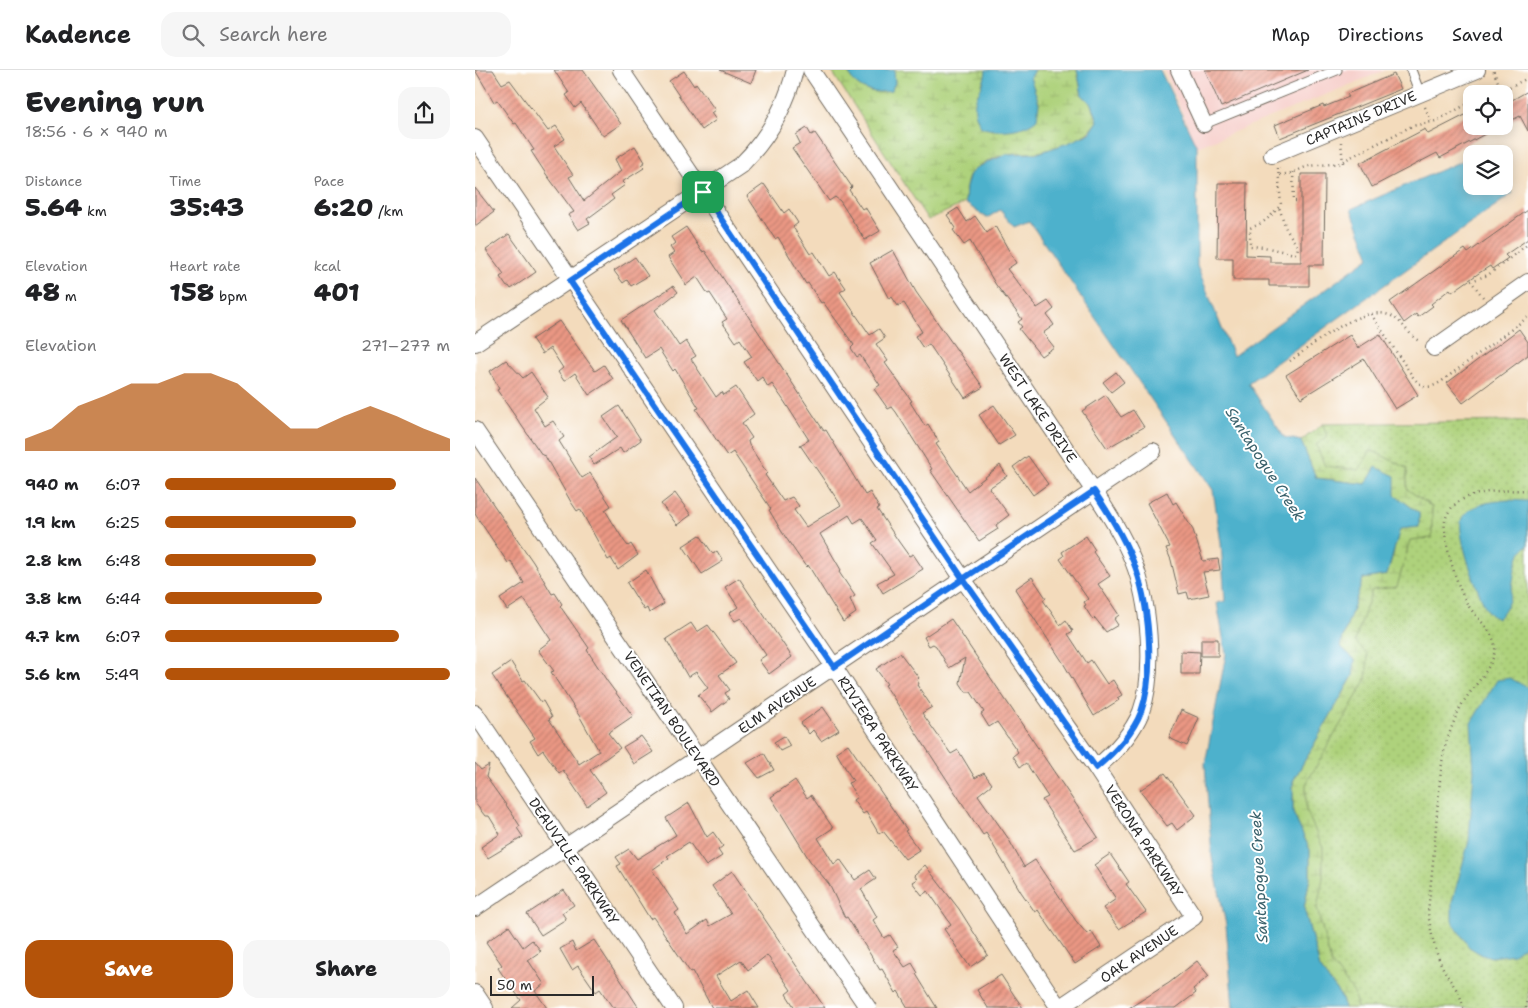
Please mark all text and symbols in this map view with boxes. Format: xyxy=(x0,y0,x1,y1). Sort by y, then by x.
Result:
search box xyxy=(161,12,511,57)
text: Kadence xyxy=(25,19,131,51)
icon: search xyxy=(179,21,207,49)
text: Search here xyxy=(219,22,328,47)
text: Map xyxy=(1272,23,1310,47)
text: Directions xyxy=(1338,23,1424,47)
text: Saved xyxy=(1452,23,1503,47)
text: Evening run xyxy=(25,83,204,121)
map controls xyxy=(1463,85,1513,195)
button: locate xyxy=(1463,85,1513,135)
street label: CAPTAINS DRIVE xyxy=(1303,86,1419,150)
button: share xyxy=(398,87,450,139)
text: 18:56 · 6 × 940 m xyxy=(25,121,168,142)
button: layers xyxy=(1463,145,1513,195)
pin xyxy=(682,171,724,213)
text: Distance xyxy=(25,172,82,190)
text: Time xyxy=(169,172,201,190)
text: Pace xyxy=(314,172,344,190)
icon: arrive xyxy=(689,178,717,206)
text: 5.64 xyxy=(25,190,82,224)
text: 35:43 xyxy=(169,190,244,224)
text: 6:20 xyxy=(314,190,373,224)
text: km xyxy=(82,202,107,220)
text: /km xyxy=(373,202,403,220)
text: Elevation xyxy=(25,257,88,275)
text: Heart rate xyxy=(169,257,241,275)
text: kcal xyxy=(314,257,341,275)
text: 48 xyxy=(25,275,60,309)
text: 158 xyxy=(169,275,214,309)
text: 401 xyxy=(314,275,360,309)
text: m xyxy=(60,287,77,305)
text: bpm xyxy=(214,287,247,305)
text: Elevation xyxy=(25,335,97,356)
text: 271–277 m xyxy=(361,335,450,356)
street label: WEST LAKE DRIVE xyxy=(995,350,1081,466)
water label: Santapogue Creek xyxy=(1221,403,1309,525)
text: 940 m xyxy=(25,474,78,495)
text: 6:07 xyxy=(105,474,141,495)
text: 1.9 km xyxy=(25,512,76,533)
text: 6:25 xyxy=(105,512,140,533)
text: 2.8 km xyxy=(25,550,82,571)
text: 6:48 xyxy=(105,550,141,571)
text: 3.8 km xyxy=(25,588,82,609)
text: 6:44 xyxy=(105,588,141,609)
text: 4.7 km xyxy=(25,626,80,647)
text: 6:07 xyxy=(105,626,141,647)
street label: VENETIAN BOULEVARD xyxy=(620,648,724,790)
text: 5.6 km xyxy=(25,664,80,685)
text: 5:49 xyxy=(105,664,139,685)
street label: ELM AVENUE xyxy=(735,672,820,738)
street label: RIVIERA PARKWAY xyxy=(834,673,923,796)
street label: VERONA PARKWAY xyxy=(1101,781,1187,901)
street label: DEAUVILLE PARKWAY xyxy=(525,794,623,928)
water label: Santapogue Creek xyxy=(1246,810,1272,943)
street label: OAK AVENUE xyxy=(1097,921,1182,987)
button: Save xyxy=(25,940,233,998)
button: Share xyxy=(243,940,450,998)
scale bar xyxy=(490,973,594,996)
text: 50 m xyxy=(497,976,532,994)

